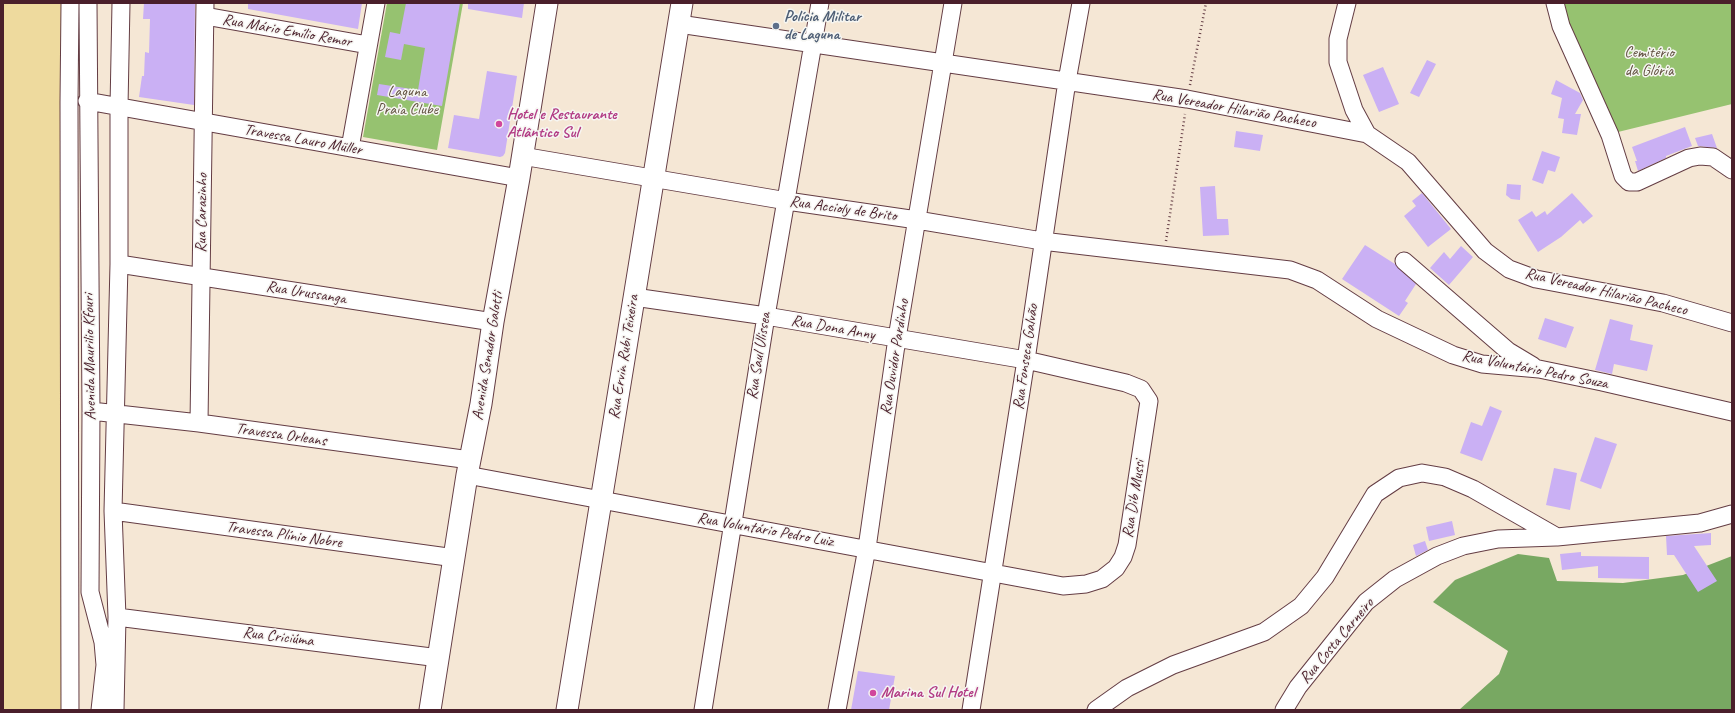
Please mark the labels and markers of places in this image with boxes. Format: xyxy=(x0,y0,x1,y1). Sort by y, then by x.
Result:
place label: Polícia Militar de Laguna xyxy=(784,7,861,45)
marker: Polícia Militar de Laguna xyxy=(771,21,781,31)
place label: Hotel e Restaurante Atlântico Sul xyxy=(507,105,617,143)
marker: Hotel e Restaurante Atlântico Sul xyxy=(494,119,504,129)
place label: Marina Sul Hotel xyxy=(881,683,975,703)
marker: Marina Sul Hotel xyxy=(868,688,878,698)

